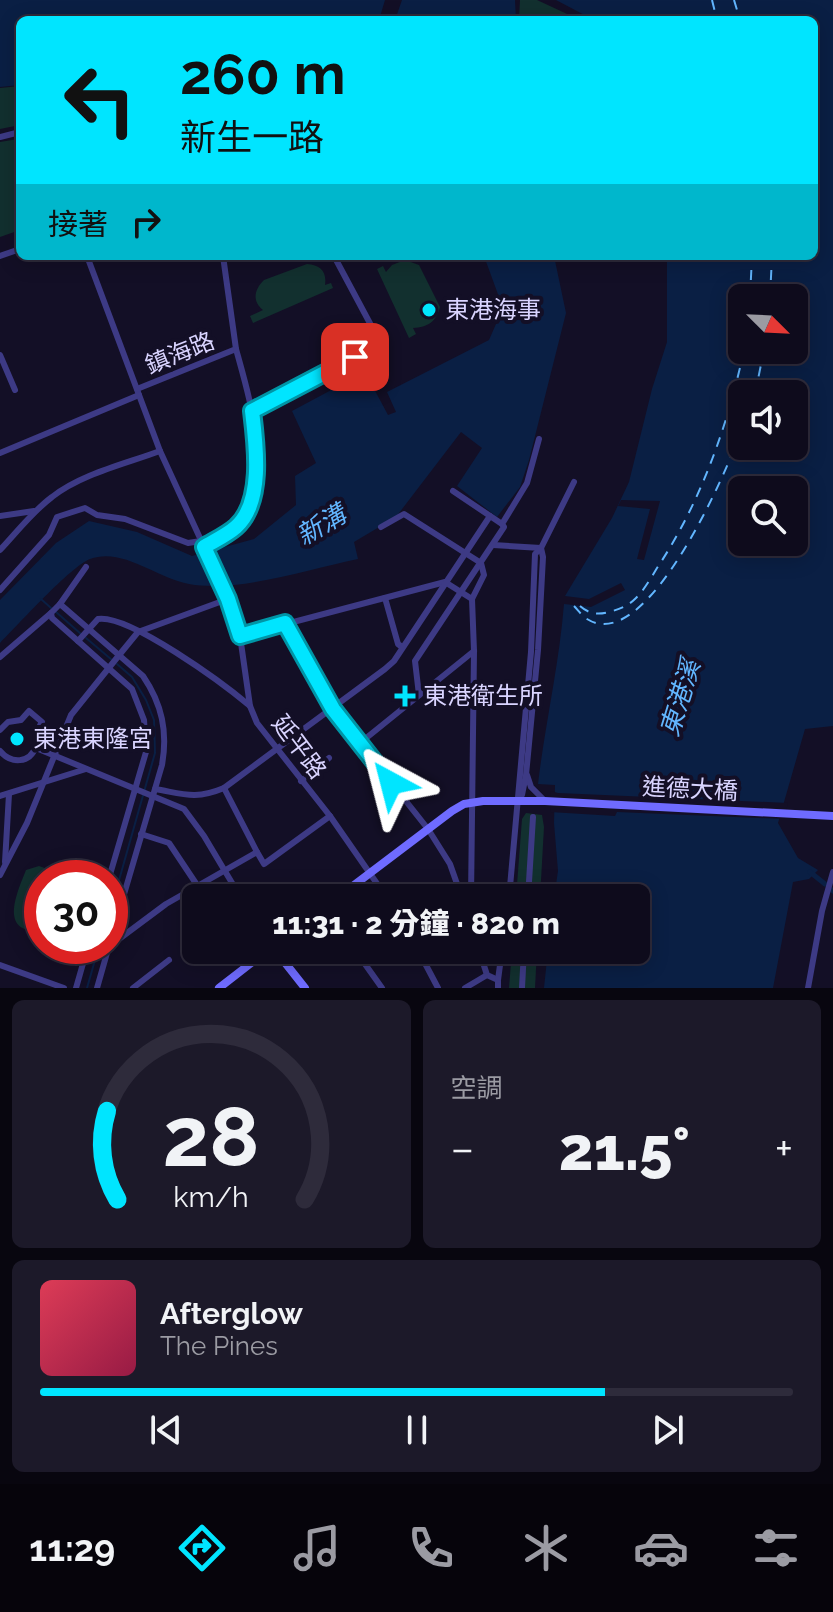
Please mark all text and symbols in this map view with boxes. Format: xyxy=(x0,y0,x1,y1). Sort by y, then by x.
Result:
text: 260 m xyxy=(180,41,346,107)
icon: left xyxy=(48,48,152,152)
text: 新生一路 xyxy=(180,116,324,158)
icon: right xyxy=(124,200,168,244)
text: 接著 xyxy=(48,207,108,242)
north arrow xyxy=(728,284,808,364)
map controls xyxy=(728,284,808,556)
place label: 東港海事 xyxy=(445,295,541,324)
marker: 東港海事 xyxy=(420,301,438,319)
pin xyxy=(321,323,389,391)
street label: 鎮海路 xyxy=(141,326,219,379)
icon: arrive xyxy=(333,335,377,379)
button: sound xyxy=(728,380,808,460)
button: search xyxy=(728,476,808,556)
water label: 新溝 xyxy=(291,497,354,551)
water label: 東港溪 xyxy=(654,653,707,740)
place label: 東港衛生所 xyxy=(423,681,543,710)
marker: 東港衛生所 xyxy=(394,685,416,707)
street label: 延平路 xyxy=(266,709,333,784)
place label: 東港東隆宮 xyxy=(33,724,153,753)
marker: 東港東隆宮 xyxy=(8,730,26,748)
position arrow xyxy=(349,741,433,825)
street label: 進德大橋 xyxy=(641,772,739,805)
speed limit sign: 30 xyxy=(24,860,128,964)
text: 11:31 · 2 分鐘 · 820 m xyxy=(272,906,560,941)
text: 空調 xyxy=(451,1073,503,1103)
text: 28 xyxy=(163,1088,260,1185)
text: 21.5° xyxy=(559,1114,690,1184)
text: − xyxy=(451,1123,474,1174)
text: + xyxy=(775,1123,793,1174)
text: km/h xyxy=(174,1180,249,1214)
text: Afterglow xyxy=(160,1296,303,1331)
text: The Pines xyxy=(160,1331,278,1361)
icon: previous xyxy=(144,1408,188,1452)
icon: pause xyxy=(395,1408,439,1452)
icon: next xyxy=(646,1408,690,1452)
icon: directions xyxy=(174,1520,230,1576)
icon: music xyxy=(289,1520,345,1576)
icon: phone xyxy=(403,1520,459,1576)
icon: climate xyxy=(518,1520,574,1576)
icon: car xyxy=(633,1520,689,1576)
icon: filters xyxy=(748,1520,804,1576)
text: 11:29 xyxy=(29,1527,115,1569)

